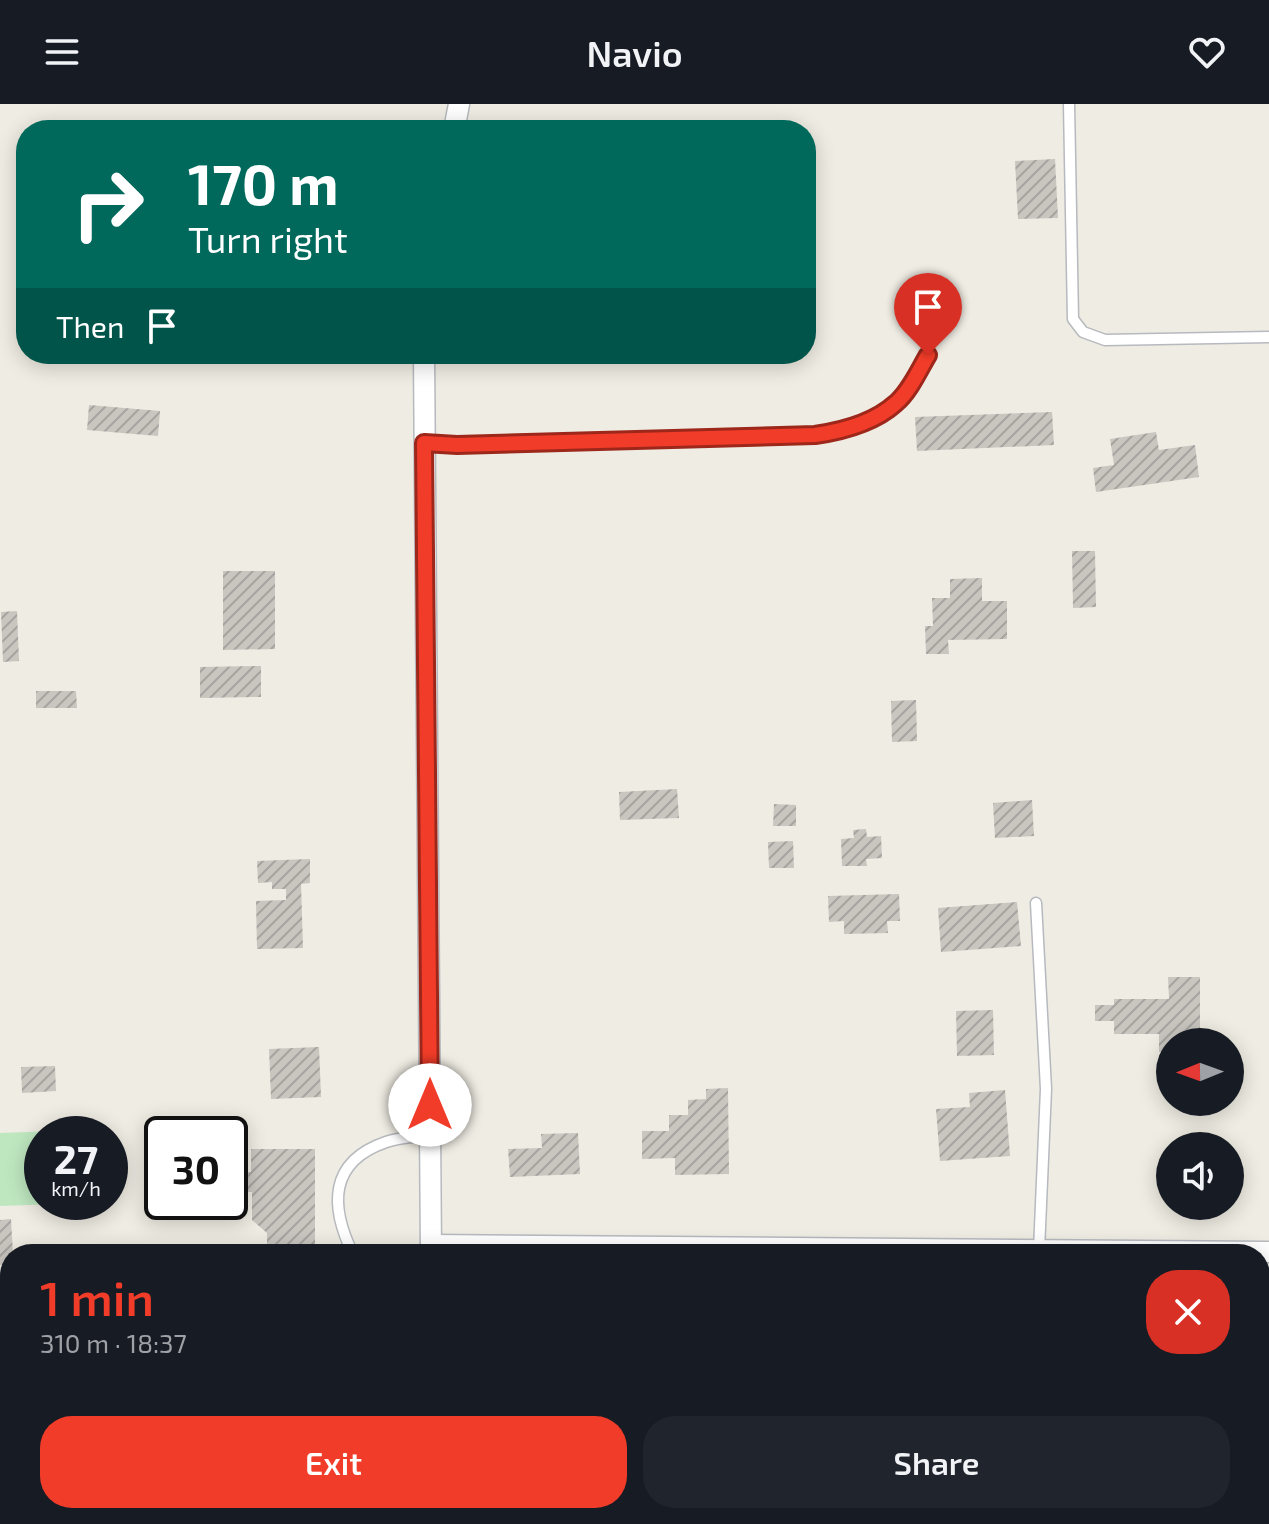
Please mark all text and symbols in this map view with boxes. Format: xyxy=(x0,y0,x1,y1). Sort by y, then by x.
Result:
icon: menu xyxy=(40,30,84,74)
icon: heart xyxy=(1185,30,1229,74)
text: Navio xyxy=(586,31,683,74)
text: 170 m xyxy=(188,149,339,216)
icon: right xyxy=(56,152,160,256)
text: Turn right xyxy=(188,217,348,260)
pin xyxy=(894,273,962,355)
icon: arrive xyxy=(906,285,950,329)
icon: arrive xyxy=(140,304,184,348)
text: Then xyxy=(56,308,124,344)
north arrow xyxy=(1156,1028,1244,1116)
map controls xyxy=(1156,1028,1244,1220)
position arrow xyxy=(388,1063,472,1147)
speed limit sign: 30 xyxy=(144,1116,248,1220)
button: sound xyxy=(1156,1132,1244,1220)
text: 27 xyxy=(54,1134,98,1182)
text: km/h xyxy=(51,1176,101,1200)
text: 1 min xyxy=(40,1268,154,1326)
button: close xyxy=(1146,1270,1230,1354)
text: 310 m · 18:37 xyxy=(40,1327,187,1358)
button: Exit xyxy=(40,1416,627,1508)
button: Share xyxy=(643,1416,1230,1508)

